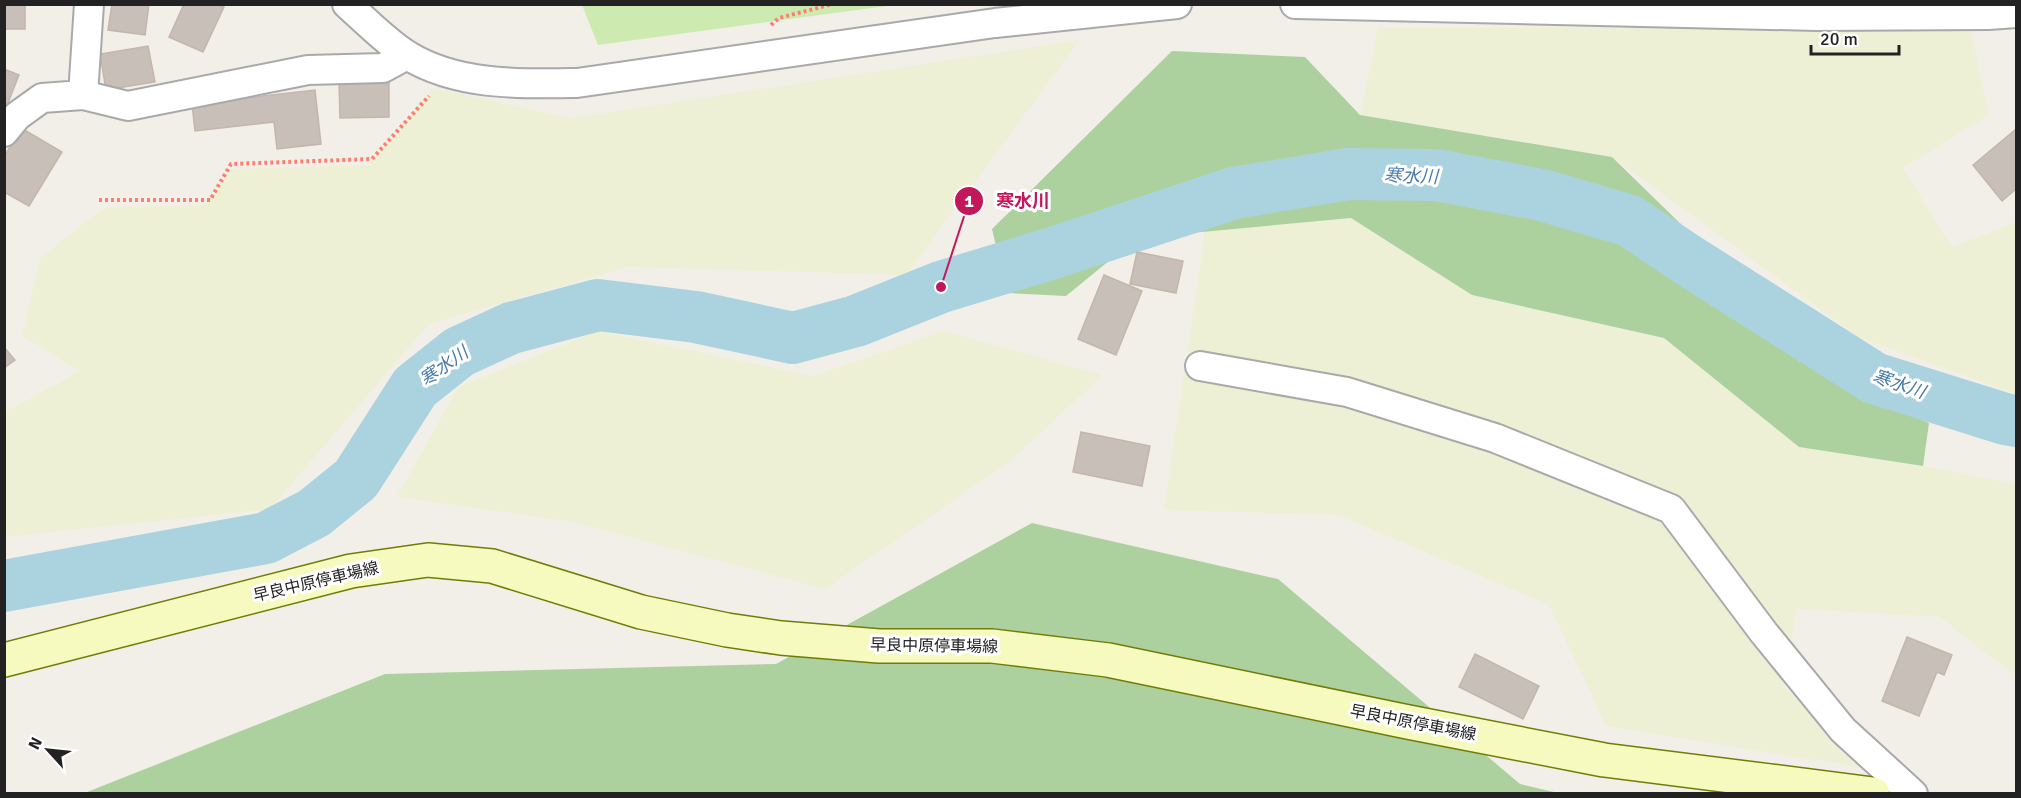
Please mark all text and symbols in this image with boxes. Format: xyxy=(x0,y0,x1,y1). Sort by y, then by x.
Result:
scale bar xyxy=(1811,18,1900,56)
text: 20 m xyxy=(1820,28,1858,50)
water label: 寒水川 xyxy=(1384,164,1440,188)
callout: 寒水川 xyxy=(954,183,1062,219)
text: 1 xyxy=(964,190,974,212)
text: 寒水川 xyxy=(996,190,1050,212)
water label: 寒水川 xyxy=(416,340,474,390)
water label: 寒水川 xyxy=(1870,365,1930,404)
street label: 早良中原停車場線 xyxy=(251,558,381,606)
street label: 早良中原停車場線 xyxy=(870,635,998,657)
street label: 早良中原停車場線 xyxy=(1348,701,1478,745)
north arrow xyxy=(18,720,78,780)
text: N xyxy=(24,734,47,753)

